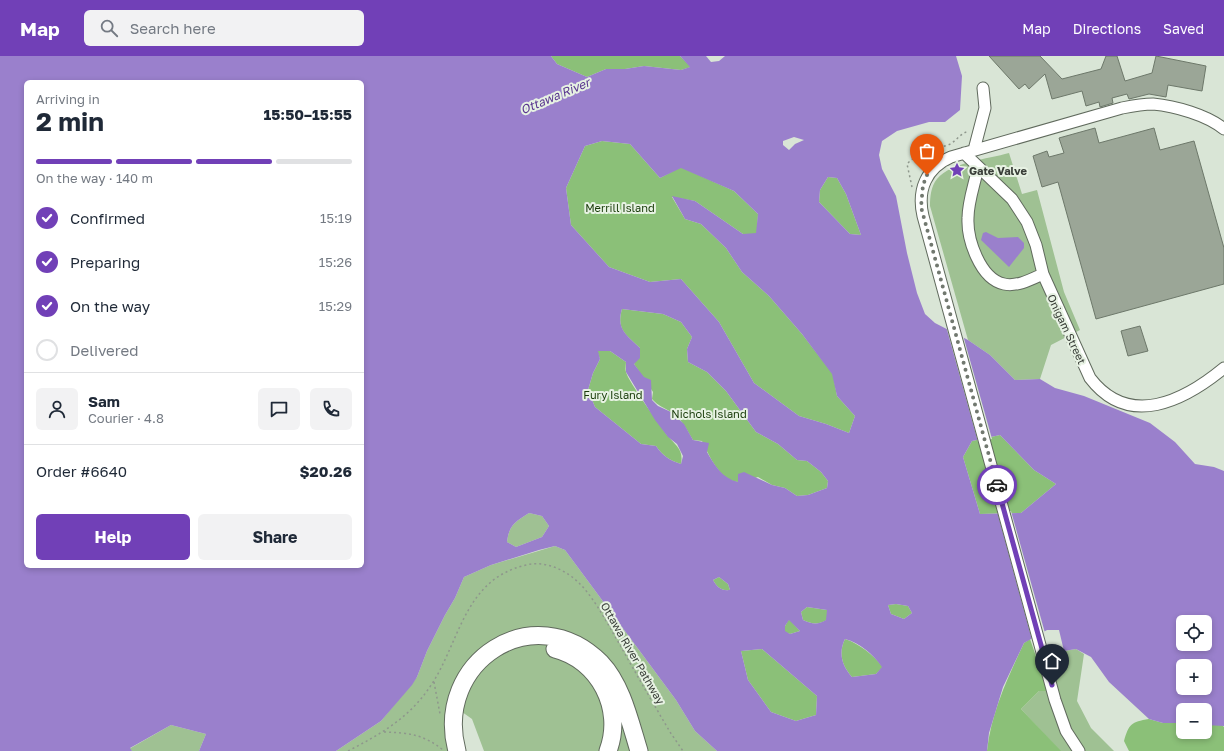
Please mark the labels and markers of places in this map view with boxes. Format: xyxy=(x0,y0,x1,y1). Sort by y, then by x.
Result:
pin xyxy=(910,134,944,175)
place icon: Gate Valve xyxy=(948,161,966,179)
place label: Gate Valve xyxy=(969,164,1027,177)
pin xyxy=(1035,644,1069,685)

